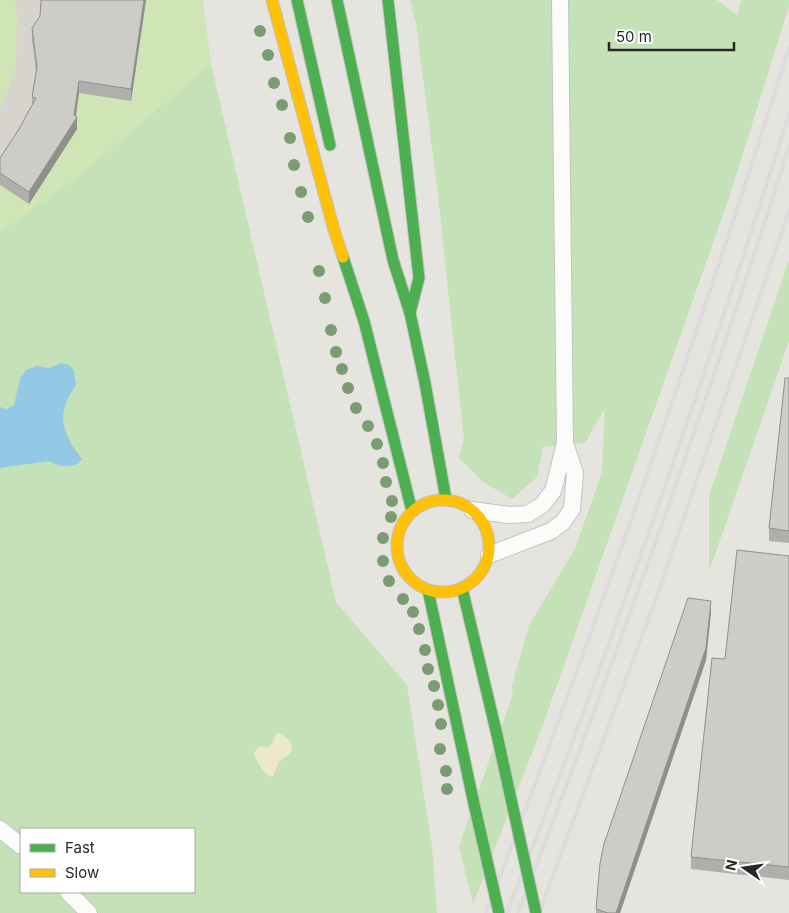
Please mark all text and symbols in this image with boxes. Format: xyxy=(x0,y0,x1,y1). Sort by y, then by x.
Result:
scale bar xyxy=(609,20,734,52)
text: 50 m xyxy=(616,27,652,46)
legend xyxy=(20,828,195,893)
text: Fast xyxy=(65,838,95,857)
north arrow xyxy=(719,843,769,893)
text: N xyxy=(721,858,740,872)
text: Slow xyxy=(65,863,99,882)

